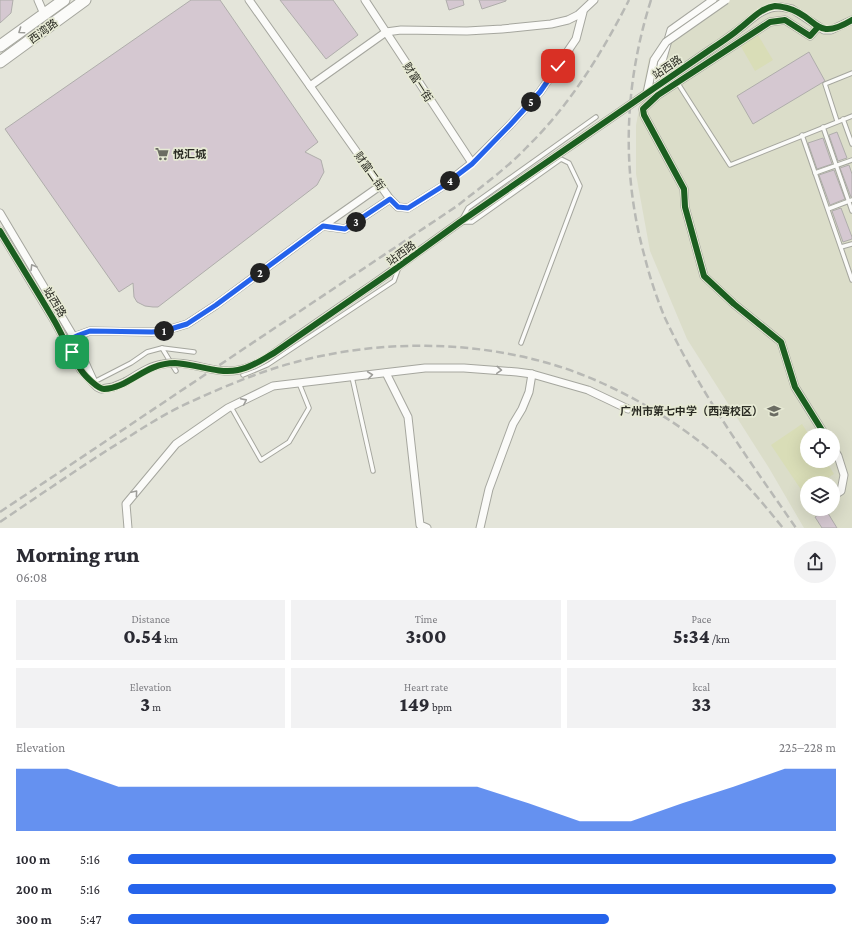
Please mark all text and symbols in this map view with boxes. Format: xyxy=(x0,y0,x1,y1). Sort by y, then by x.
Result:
street label: 西湾路 xyxy=(26,16,60,46)
one-way arrow xyxy=(18,26,25,34)
pin xyxy=(541,49,575,83)
street label: 站西路 xyxy=(650,53,684,81)
icon: check xyxy=(547,55,569,77)
street label: 财富一街 xyxy=(401,60,435,104)
pin: 5 xyxy=(521,92,541,112)
text: 5 xyxy=(528,96,534,108)
supermarket icon: 悦汇城 xyxy=(154,146,170,162)
place label: 悦汇城 xyxy=(173,148,207,160)
street label: 财富二街 xyxy=(352,150,388,192)
pin: 4 xyxy=(440,171,460,191)
text: 4 xyxy=(447,175,453,187)
pin: 3 xyxy=(346,212,366,232)
text: 3 xyxy=(353,216,359,228)
street label: 站西路 xyxy=(384,238,418,268)
pin: 2 xyxy=(250,263,270,283)
one-way arrow xyxy=(30,264,37,271)
text: 2 xyxy=(257,267,263,279)
street label: 站西路 xyxy=(41,285,69,319)
pin: 1 xyxy=(154,321,174,341)
text: 1 xyxy=(162,325,166,337)
pin xyxy=(55,335,89,369)
icon: arrive xyxy=(61,341,83,363)
one-way arrow xyxy=(496,366,502,375)
one-way arrow xyxy=(367,370,373,379)
one-way arrow xyxy=(240,398,247,406)
school or university icon: 广州市第七中学（西湾校区） xyxy=(766,403,782,419)
place label: 广州市第七中学（西湾校区） xyxy=(620,405,763,417)
map controls xyxy=(800,428,840,516)
button: locate xyxy=(800,428,840,468)
button: layers xyxy=(800,476,840,516)
one-way arrow xyxy=(131,490,138,497)
button: share xyxy=(794,541,836,583)
text: Morning run xyxy=(16,542,139,567)
text: 06:08 xyxy=(16,570,47,585)
text: Distance xyxy=(131,613,170,625)
text: Time xyxy=(415,613,437,625)
text: Pace xyxy=(691,613,711,625)
text: 0.54 xyxy=(123,625,162,647)
text: 3:00 xyxy=(406,625,446,647)
text: 5:34 xyxy=(673,625,710,647)
text: km xyxy=(162,633,178,645)
text: /km xyxy=(710,633,730,645)
text: Elevation xyxy=(130,681,171,693)
text: Heart rate xyxy=(404,681,448,693)
text: kcal xyxy=(692,681,710,693)
text: 3 xyxy=(140,693,150,715)
text: 149 xyxy=(400,693,430,715)
text: 33 xyxy=(691,693,711,715)
text: m xyxy=(150,701,161,713)
text: bpm xyxy=(430,701,452,713)
text: Elevation xyxy=(16,740,65,755)
text: 225–228 m xyxy=(779,740,836,755)
text: 100 m xyxy=(16,852,50,867)
text: 5:16 xyxy=(80,852,100,867)
text: 200 m xyxy=(16,882,52,897)
text: 5:16 xyxy=(80,882,100,897)
text: 300 m xyxy=(16,912,52,927)
text: 5:47 xyxy=(80,912,101,927)

